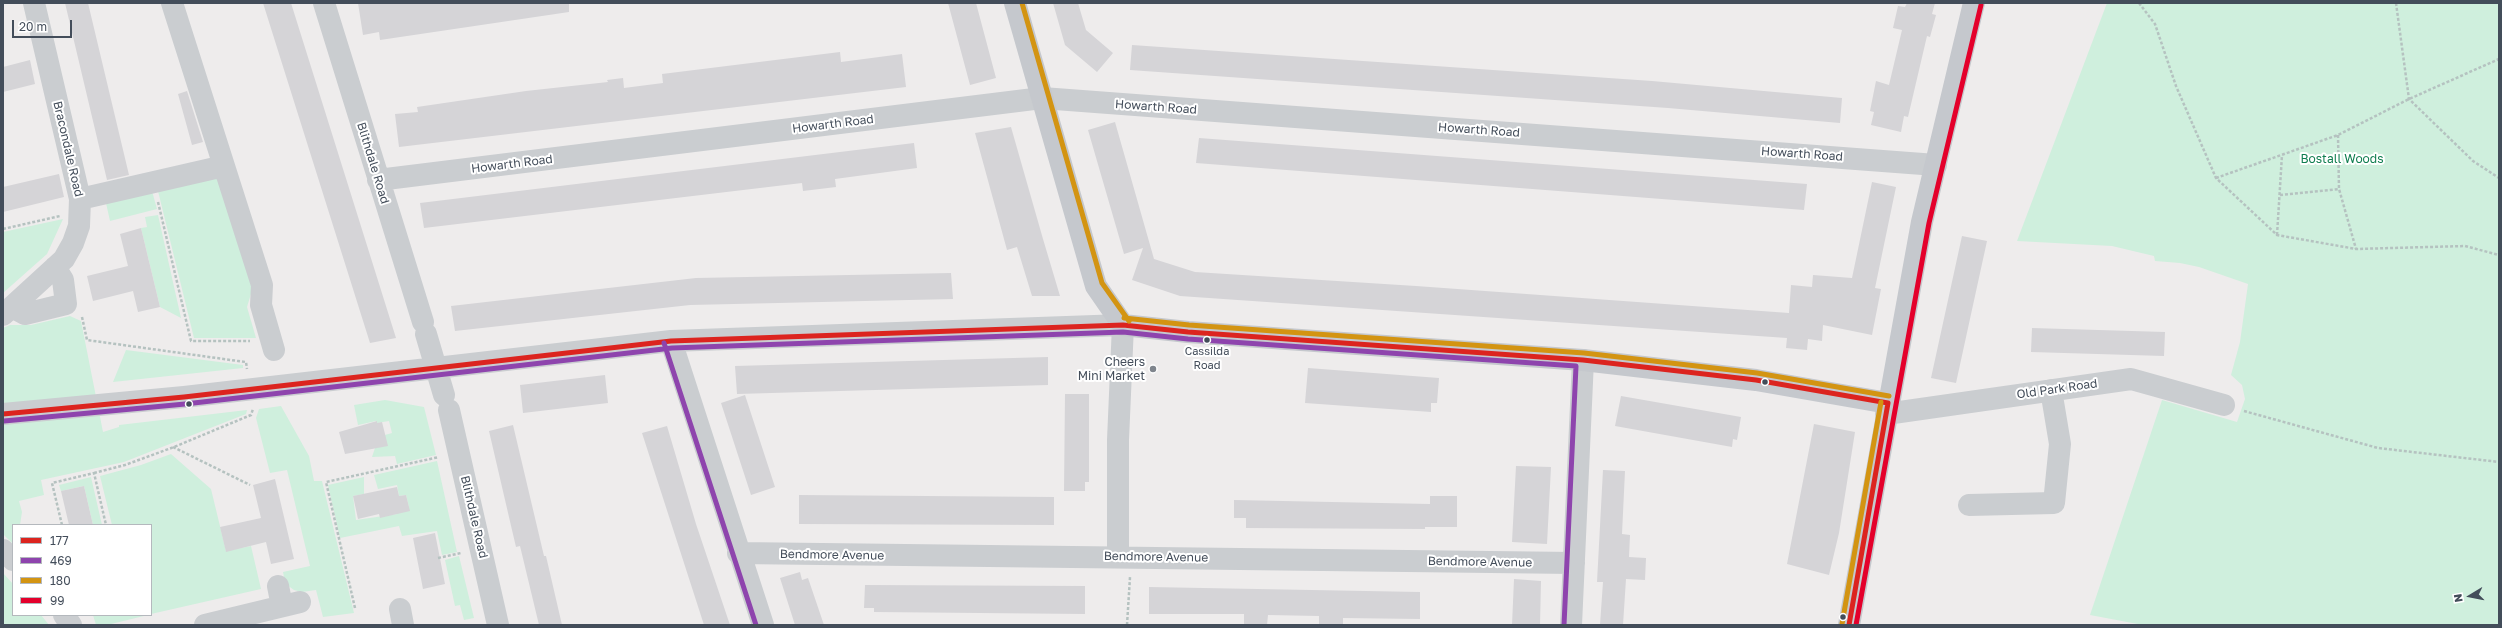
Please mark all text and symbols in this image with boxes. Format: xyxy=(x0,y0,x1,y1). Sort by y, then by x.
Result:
scale bar xyxy=(14,12,74,38)
text: 20 m xyxy=(19,19,47,34)
street label: Howarth Road xyxy=(1115,97,1197,117)
street label: Bracondale Road xyxy=(50,100,86,198)
street label: Howarth Road xyxy=(791,112,875,136)
street label: Blithdale Road xyxy=(354,120,392,206)
street label: Howarth Road xyxy=(1438,120,1520,140)
street label: Howarth Road xyxy=(1761,144,1843,164)
street label: Howarth Road xyxy=(470,152,554,176)
park label: Bostall Woods xyxy=(2300,152,2384,166)
marker: Cassilda Road xyxy=(1202,335,1212,345)
place label: Cassilda Road xyxy=(1185,345,1229,371)
place label: Cheers Mini Market xyxy=(1078,355,1145,383)
marker: Cheers Mini Market xyxy=(1148,364,1158,374)
street label: Old Park Road xyxy=(2016,376,2098,402)
unlabelled marker xyxy=(1760,377,1770,387)
unlabelled marker xyxy=(184,399,194,409)
street label: Blithdale Road xyxy=(457,474,491,560)
legend xyxy=(12,524,152,616)
text: 177 xyxy=(50,533,69,548)
street label: Bendmore Avenue xyxy=(780,547,884,563)
street label: Bendmore Avenue xyxy=(1104,549,1208,565)
text: 469 xyxy=(50,553,72,568)
street label: Bendmore Avenue xyxy=(1428,554,1532,570)
text: 180 xyxy=(50,573,71,588)
north arrow xyxy=(2450,576,2490,616)
text: 99 xyxy=(50,593,65,608)
text: N xyxy=(2451,593,2465,603)
unlabelled marker xyxy=(1838,612,1848,622)

